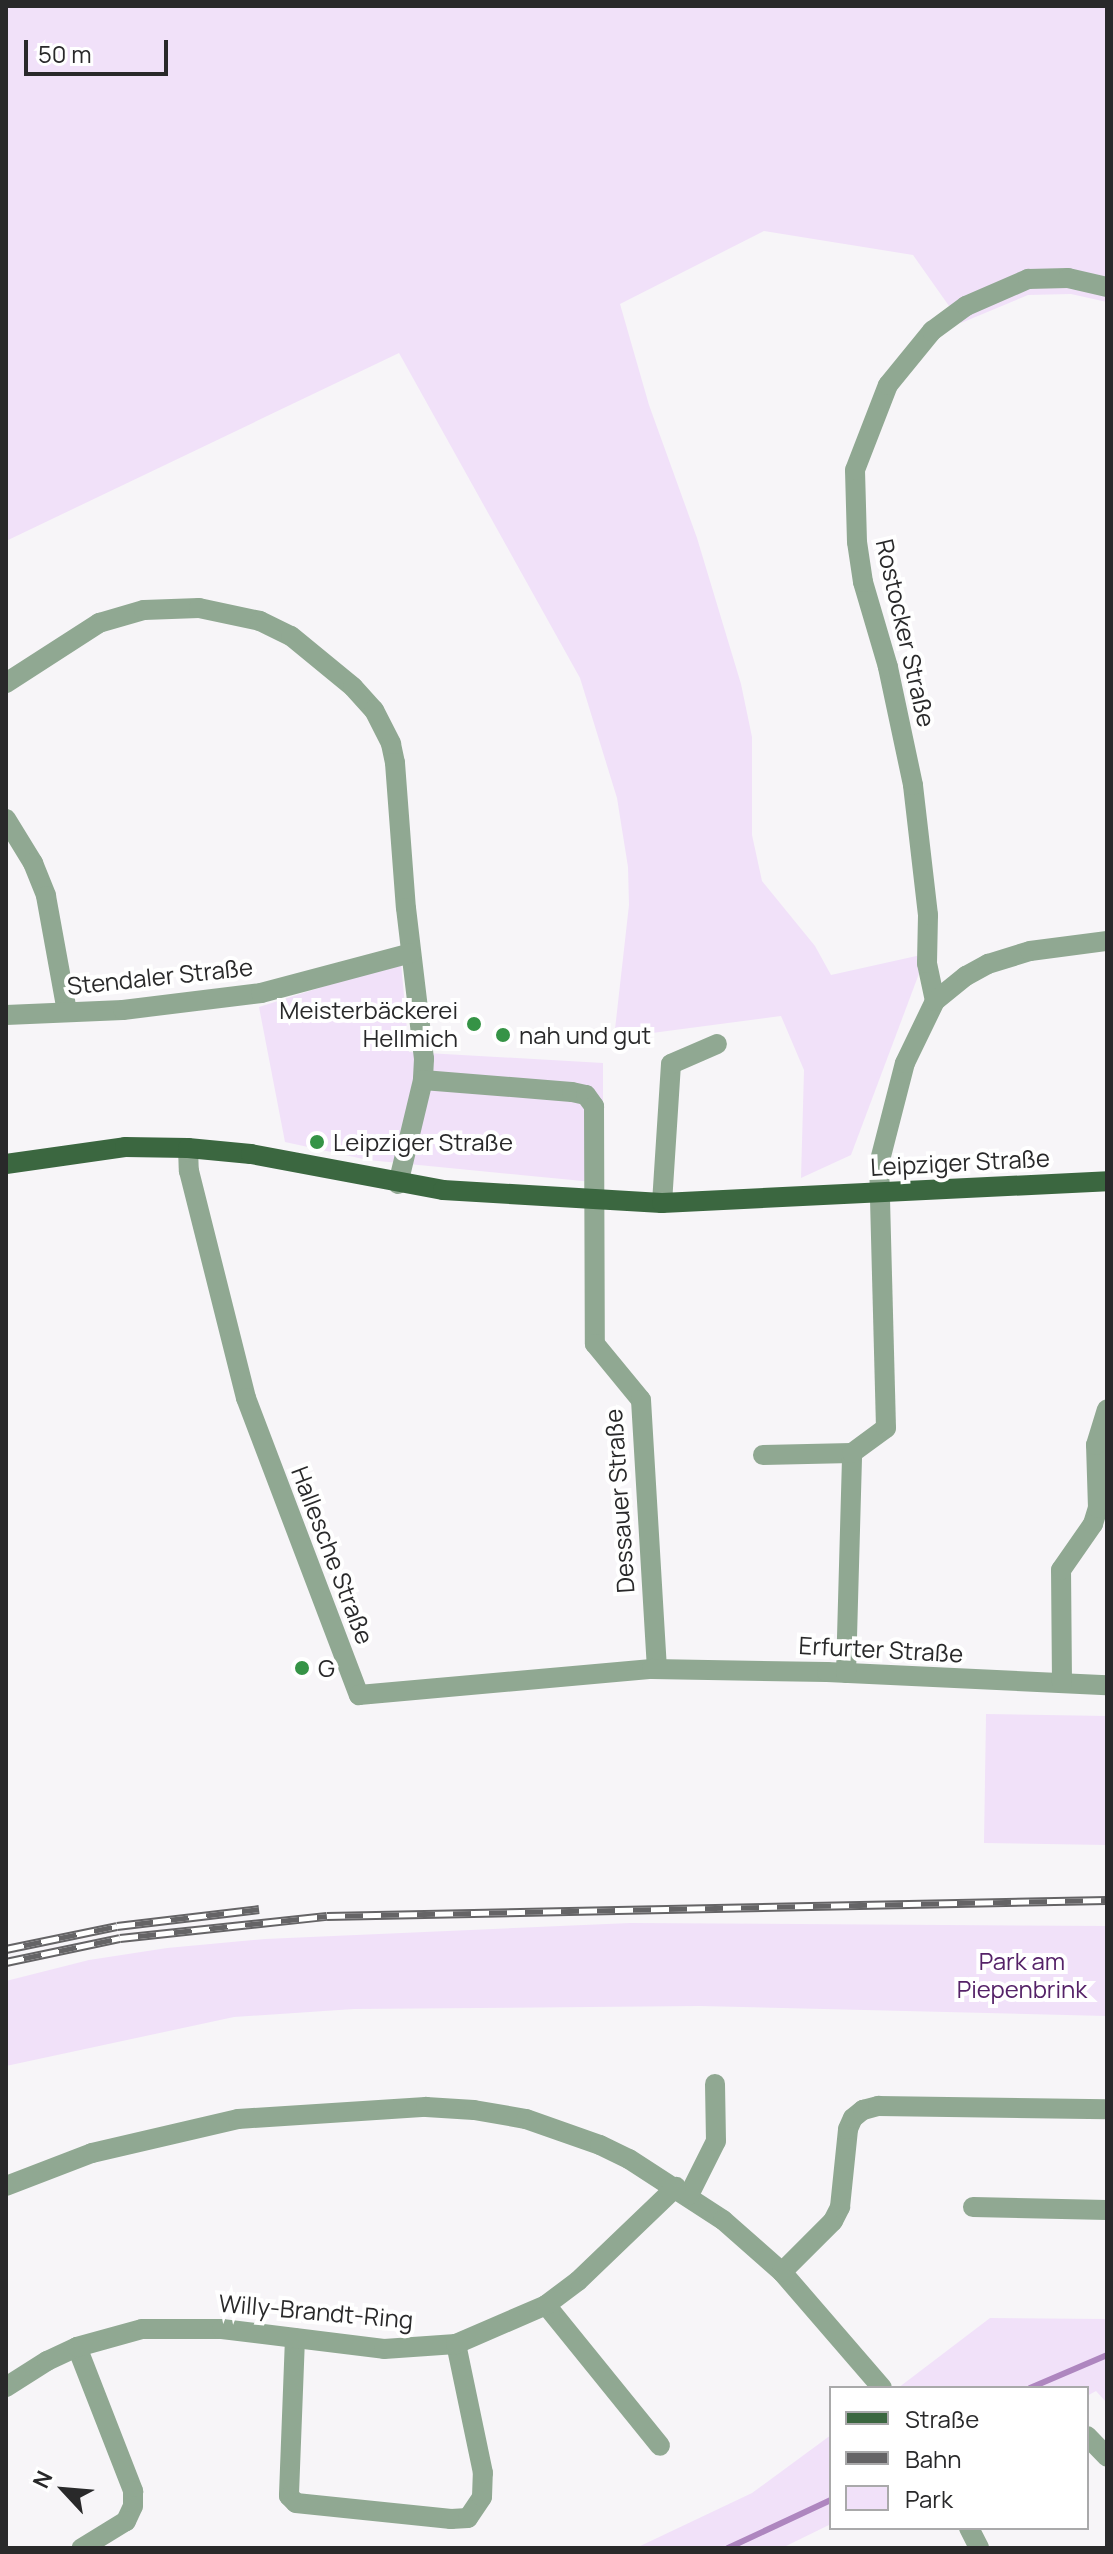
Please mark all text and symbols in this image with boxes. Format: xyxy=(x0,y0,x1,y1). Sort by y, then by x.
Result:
scale bar xyxy=(28,24,172,74)
text: 50 m xyxy=(38,37,92,70)
street label: Rostocker Straße xyxy=(870,536,942,730)
street label: Stendaler Straße xyxy=(66,952,254,1000)
place label: Meisterbäckerei Hellmich xyxy=(279,996,458,1052)
marker: Meisterbäckerei Hellmich xyxy=(465,1015,483,1033)
place label: nah und gut xyxy=(519,1021,651,1049)
marker: nah und gut xyxy=(494,1026,512,1044)
place label: Leipziger Straße xyxy=(333,1128,513,1156)
marker: Leipziger Straße xyxy=(308,1133,326,1151)
street label: Leipziger Straße xyxy=(869,1143,1051,1181)
street label: Dessauer Straße xyxy=(598,1408,640,1594)
street label: Hallesche Straße xyxy=(286,1462,380,1648)
street label: Erfurter Straße xyxy=(798,1630,964,1668)
place label: G xyxy=(318,1654,335,1682)
marker: G xyxy=(293,1659,311,1677)
park label: Park am Piepenbrink xyxy=(957,1947,1087,2003)
street label: Willy-Brandt-Ring xyxy=(218,2288,414,2334)
legend xyxy=(829,2386,1089,2530)
text: Straße xyxy=(905,2402,979,2435)
text: Bahn xyxy=(905,2442,962,2475)
north arrow xyxy=(24,2450,104,2530)
text: N xyxy=(25,2466,59,2493)
text: Park xyxy=(905,2482,953,2515)

